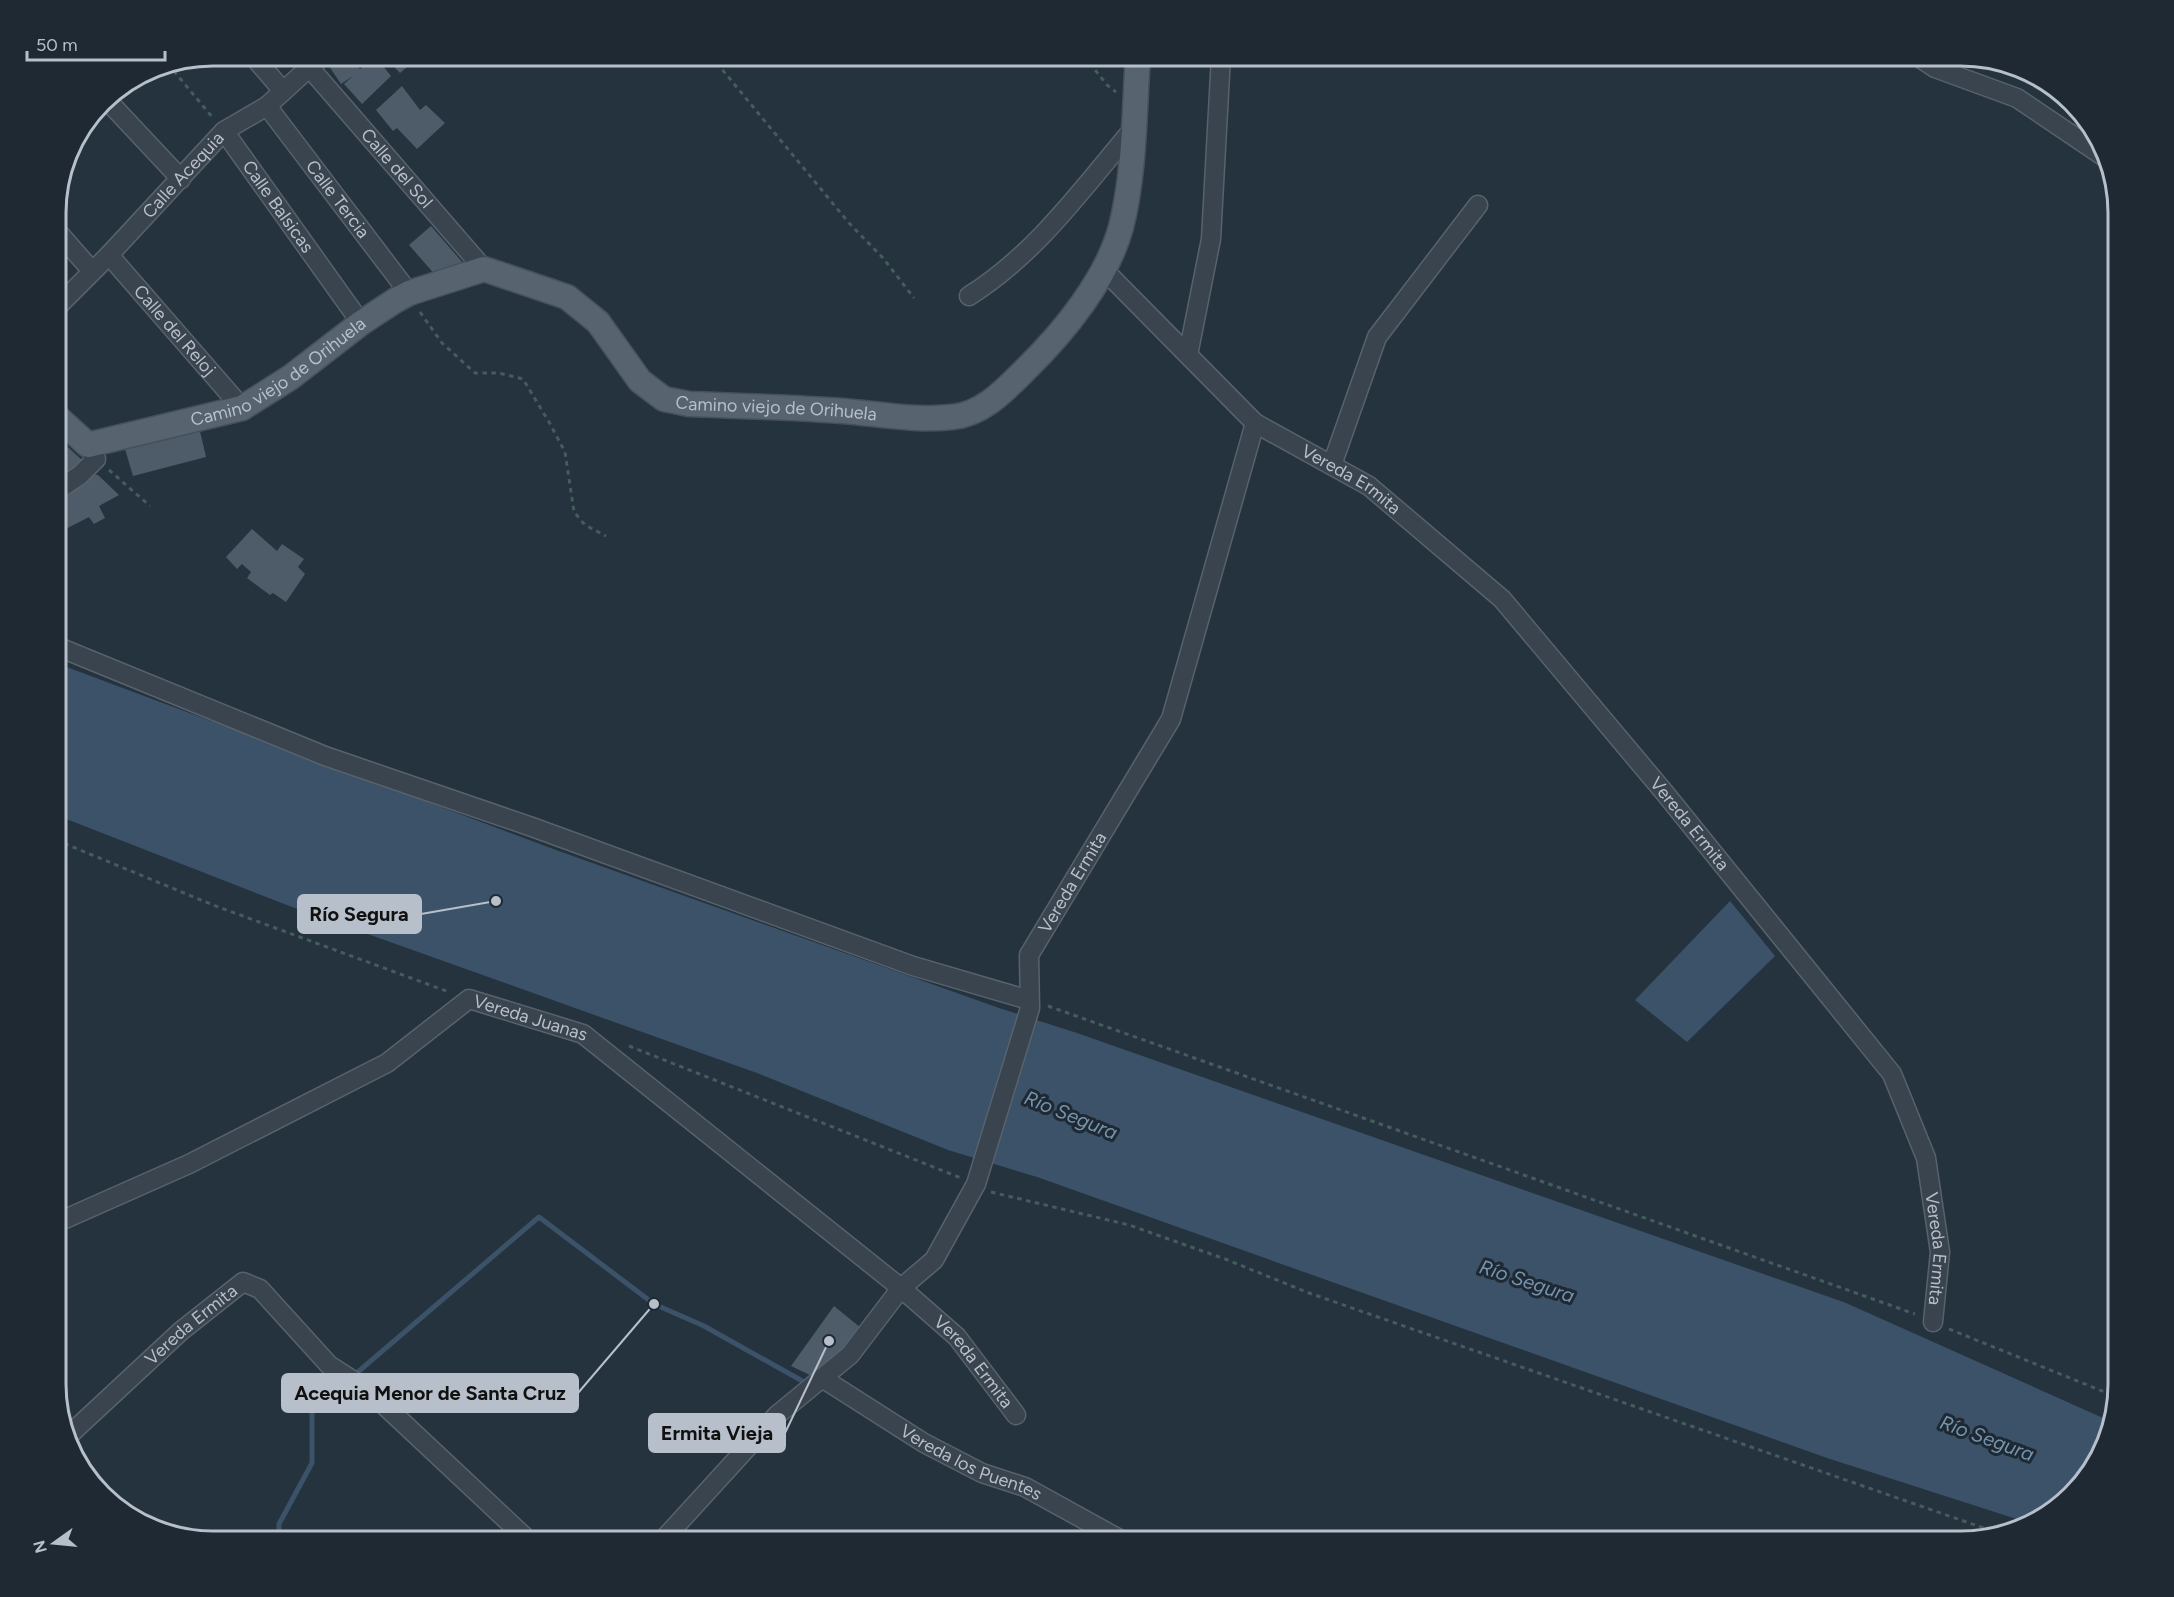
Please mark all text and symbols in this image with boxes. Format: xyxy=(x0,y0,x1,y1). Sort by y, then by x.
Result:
scale bar xyxy=(27,24,165,62)
text: 50 m xyxy=(36,34,78,56)
street label: Calle del Sol xyxy=(356,124,437,213)
street label: Calle Acequia xyxy=(138,127,229,223)
street label: Calle Balsicas xyxy=(238,156,318,257)
street label: Calle Tercia xyxy=(301,156,374,243)
street label: Calle del Reloj xyxy=(129,280,220,381)
street label: Camino viejo de Orihuela xyxy=(188,312,370,431)
street label: Camino viejo de Orihuela xyxy=(673,391,878,425)
street label: Vereda Ermita xyxy=(1298,440,1405,519)
street label: Vereda Ermita xyxy=(1645,773,1734,875)
street label: Vereda Ermita xyxy=(1034,828,1111,937)
callout: Río Segura xyxy=(298,895,421,933)
text: Río Segura xyxy=(309,902,409,926)
street label: Vereda Juanas xyxy=(471,990,590,1046)
water label: Río Segura xyxy=(1021,1085,1121,1145)
street label: Vereda Ermita xyxy=(1920,1191,1951,1306)
water label: Río Segura xyxy=(1477,1254,1578,1308)
street label: Vereda Ermita xyxy=(140,1280,242,1370)
street label: Vereda Ermita xyxy=(929,1311,1018,1413)
callout: Acequia Menor de Santa Cruz xyxy=(282,1374,578,1412)
text: Acequia Menor de Santa Cruz xyxy=(294,1381,566,1405)
water label: Río Segura xyxy=(1937,1410,2038,1466)
callout: Ermita Vieja xyxy=(649,1414,785,1452)
street label: Vereda los Puentes xyxy=(896,1420,1046,1505)
text: Ermita Vieja xyxy=(661,1421,773,1445)
north arrow xyxy=(24,1513,84,1573)
text: N xyxy=(29,1538,51,1555)

